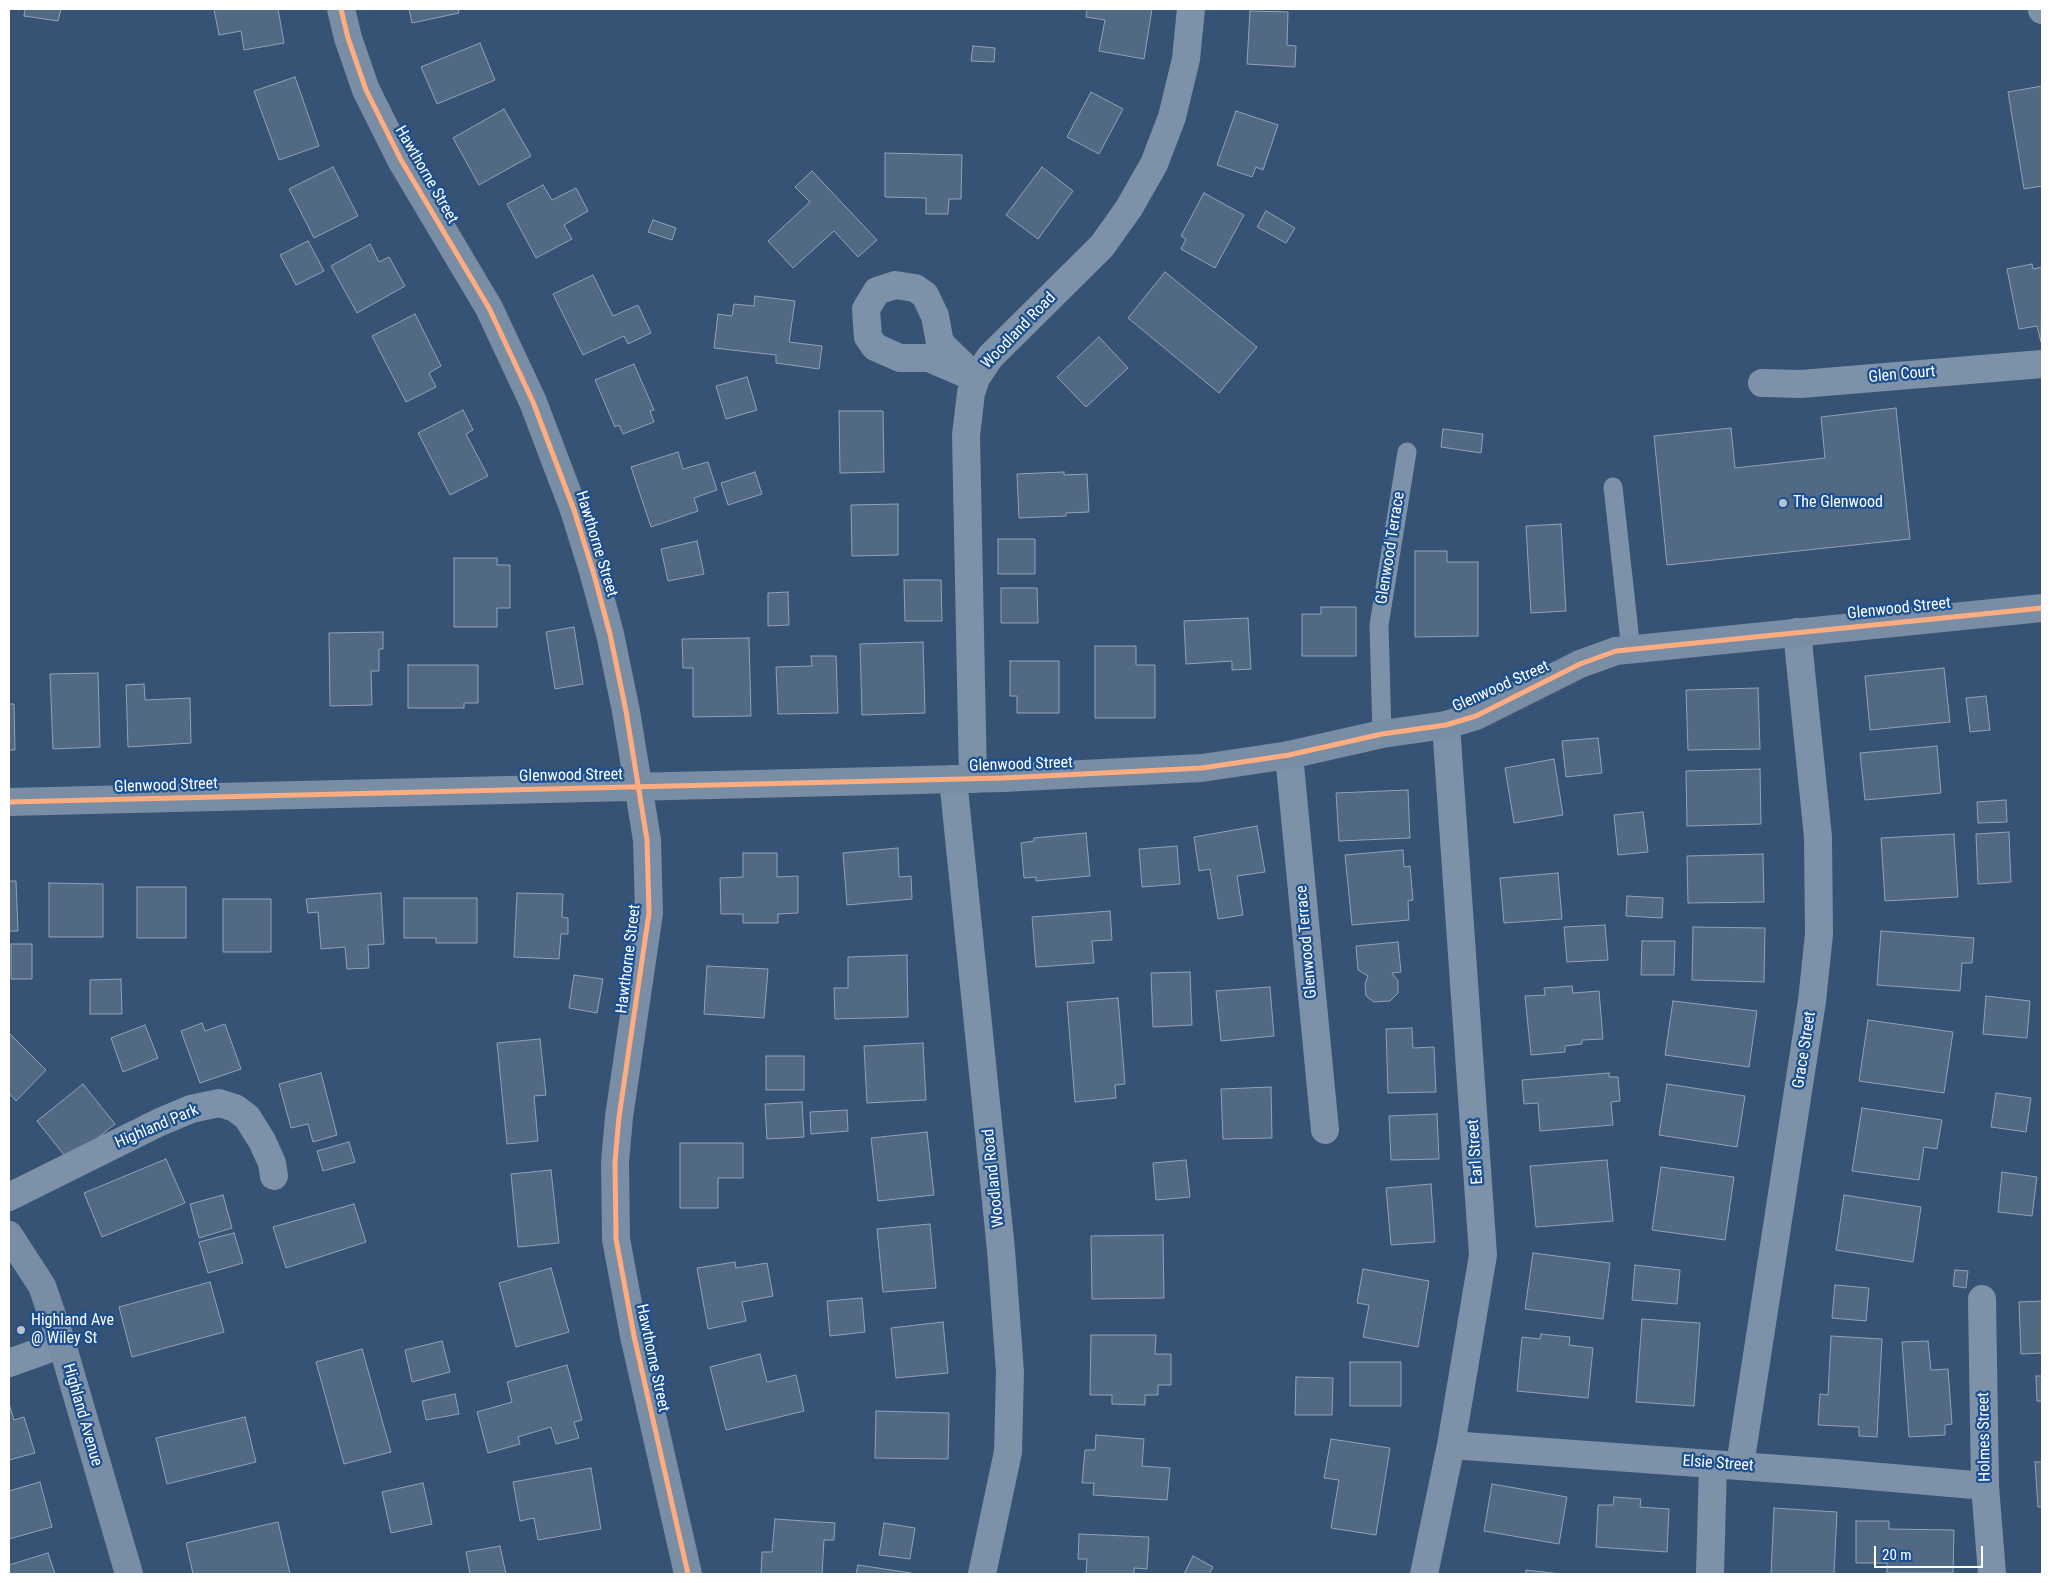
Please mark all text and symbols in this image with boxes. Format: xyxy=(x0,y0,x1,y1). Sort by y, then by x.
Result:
street label: Hawthorne Street xyxy=(390,123,462,227)
street label: Woodland Road xyxy=(978,289,1060,373)
street label: Glen Court xyxy=(1868,363,1936,387)
street label: Hawthorne Street xyxy=(571,489,621,599)
street label: Glenwood Terrace xyxy=(1373,490,1409,606)
place label: The Glenwood xyxy=(1793,493,1883,513)
marker: The Glenwood xyxy=(1777,497,1789,509)
street label: Glenwood Street xyxy=(1846,594,1952,624)
street label: Glenwood Street xyxy=(1450,657,1552,717)
street label: Glenwood Street xyxy=(969,754,1073,776)
street label: Glenwood Street xyxy=(519,765,623,787)
street label: Glenwood Street xyxy=(114,775,218,797)
street label: Glenwood Terrace xyxy=(1292,885,1322,999)
street label: Hawthorne Street xyxy=(613,903,645,1015)
street label: Grace Street xyxy=(1789,1010,1821,1090)
street label: Highland Park xyxy=(113,1101,201,1153)
street label: Earl Street xyxy=(1464,1119,1488,1185)
street label: Woodland Road xyxy=(979,1128,1009,1228)
street label: Hawthorne Street xyxy=(631,1302,673,1414)
place label: Highland Ave @ Wiley St xyxy=(31,1311,114,1349)
marker: Highland Ave @ Wiley St xyxy=(15,1324,27,1336)
street label: Highland Avenue xyxy=(58,1361,106,1469)
street label: Holmes Street xyxy=(1975,1392,1995,1482)
street label: Elsie Street xyxy=(1682,1452,1754,1476)
scale bar xyxy=(1876,1536,1985,1568)
text: 20 m xyxy=(1882,1546,1912,1564)

